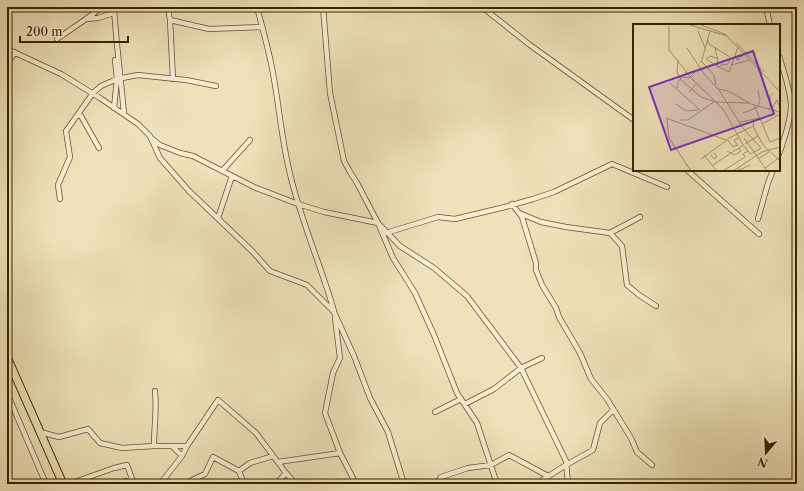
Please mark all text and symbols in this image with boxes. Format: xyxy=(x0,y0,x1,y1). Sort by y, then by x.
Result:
scale bar xyxy=(20,18,128,44)
text: 200 m xyxy=(26,24,63,39)
inset map xyxy=(633,24,780,171)
north arrow xyxy=(746,433,786,473)
text: N xyxy=(756,454,770,471)

